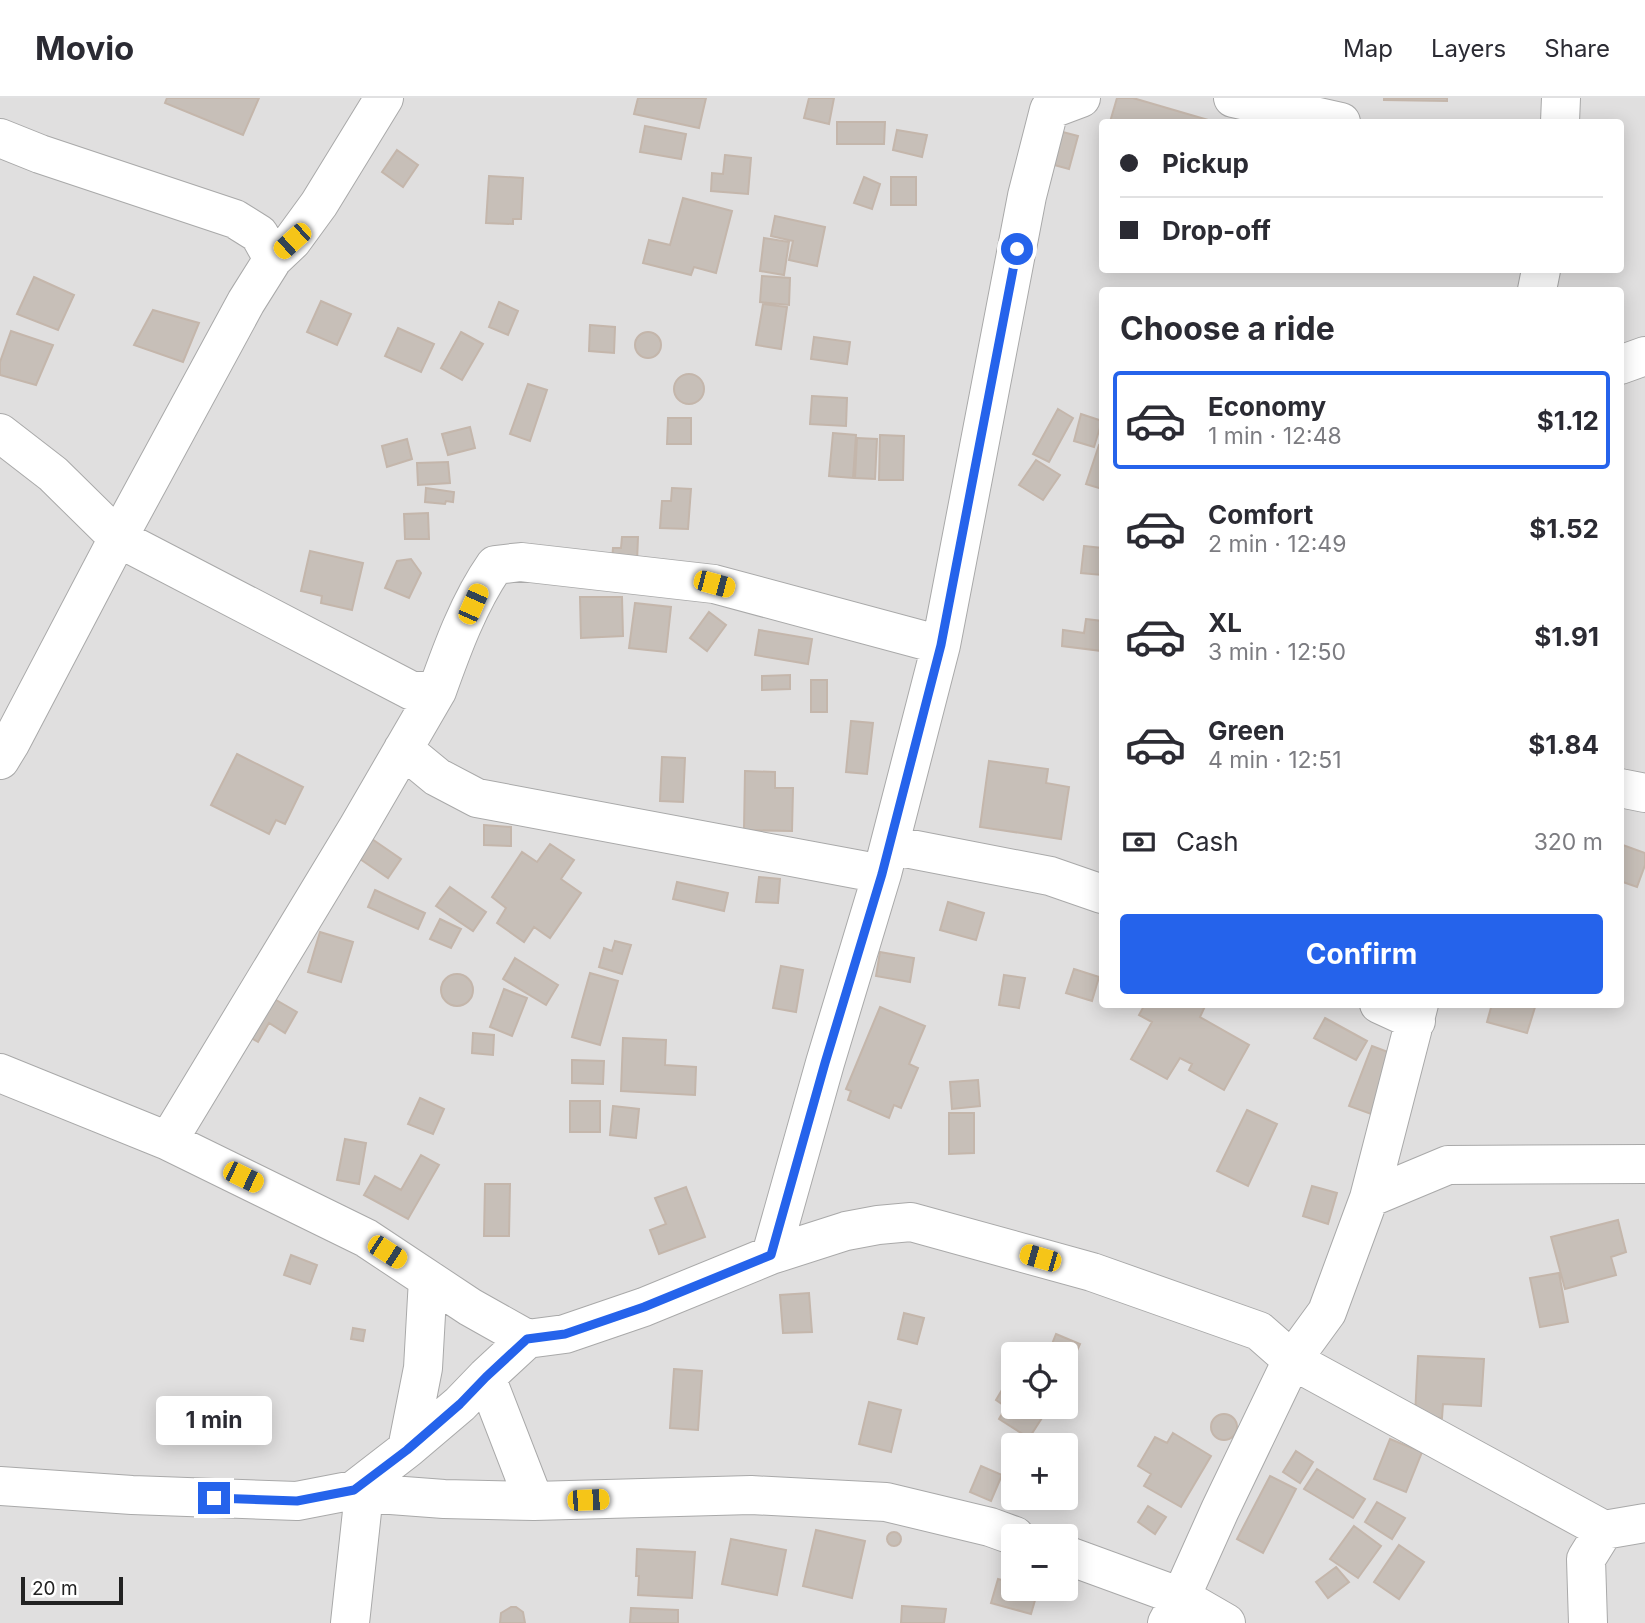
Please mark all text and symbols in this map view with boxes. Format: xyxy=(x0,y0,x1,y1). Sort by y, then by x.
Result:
text: Movio xyxy=(35,28,134,68)
text: Map xyxy=(1343,34,1393,63)
text: Layers xyxy=(1431,34,1506,63)
text: Share xyxy=(1544,34,1610,63)
text: Pickup xyxy=(1162,148,1249,179)
text: Drop-off xyxy=(1162,215,1271,246)
car xyxy=(270,219,315,263)
route start xyxy=(1001,233,1033,265)
text: Choose a ride xyxy=(1120,309,1335,348)
icon: car xyxy=(1124,389,1187,452)
text: Economy xyxy=(1208,391,1326,422)
text: $1.12 xyxy=(1537,405,1599,436)
text: 1 min · 12:48 xyxy=(1208,422,1342,450)
icon: car xyxy=(1124,497,1187,560)
text: Comfort xyxy=(1208,499,1313,530)
text: $1.52 xyxy=(1529,513,1599,544)
text: 2 min · 12:49 xyxy=(1208,530,1347,558)
car xyxy=(691,568,738,600)
car xyxy=(455,581,492,627)
icon: car xyxy=(1124,605,1187,668)
text: XL xyxy=(1208,607,1242,638)
text: $1.91 xyxy=(1534,621,1599,652)
text: 3 min · 12:50 xyxy=(1208,638,1346,666)
icon: car xyxy=(1124,713,1187,776)
text: Green xyxy=(1208,715,1285,746)
text: $1.84 xyxy=(1528,729,1599,760)
text: 4 min · 12:51 xyxy=(1208,746,1342,774)
icon: cash xyxy=(1120,823,1158,861)
text: Cash xyxy=(1176,826,1239,857)
text: 320 m xyxy=(1534,828,1603,856)
button: Confirm xyxy=(1120,914,1603,994)
car xyxy=(220,1158,267,1196)
car xyxy=(364,1232,411,1272)
car xyxy=(1017,1242,1064,1274)
map controls xyxy=(1001,1342,1078,1601)
button: locate xyxy=(1001,1342,1078,1419)
callout: 1 min xyxy=(156,1396,272,1446)
text: 1 min xyxy=(186,1406,242,1434)
button: + xyxy=(1001,1433,1078,1510)
route end xyxy=(198,1482,230,1514)
car xyxy=(567,1489,610,1511)
button: − xyxy=(1001,1524,1078,1601)
scale bar xyxy=(21,1574,122,1606)
text: 20 m xyxy=(32,1577,78,1600)

